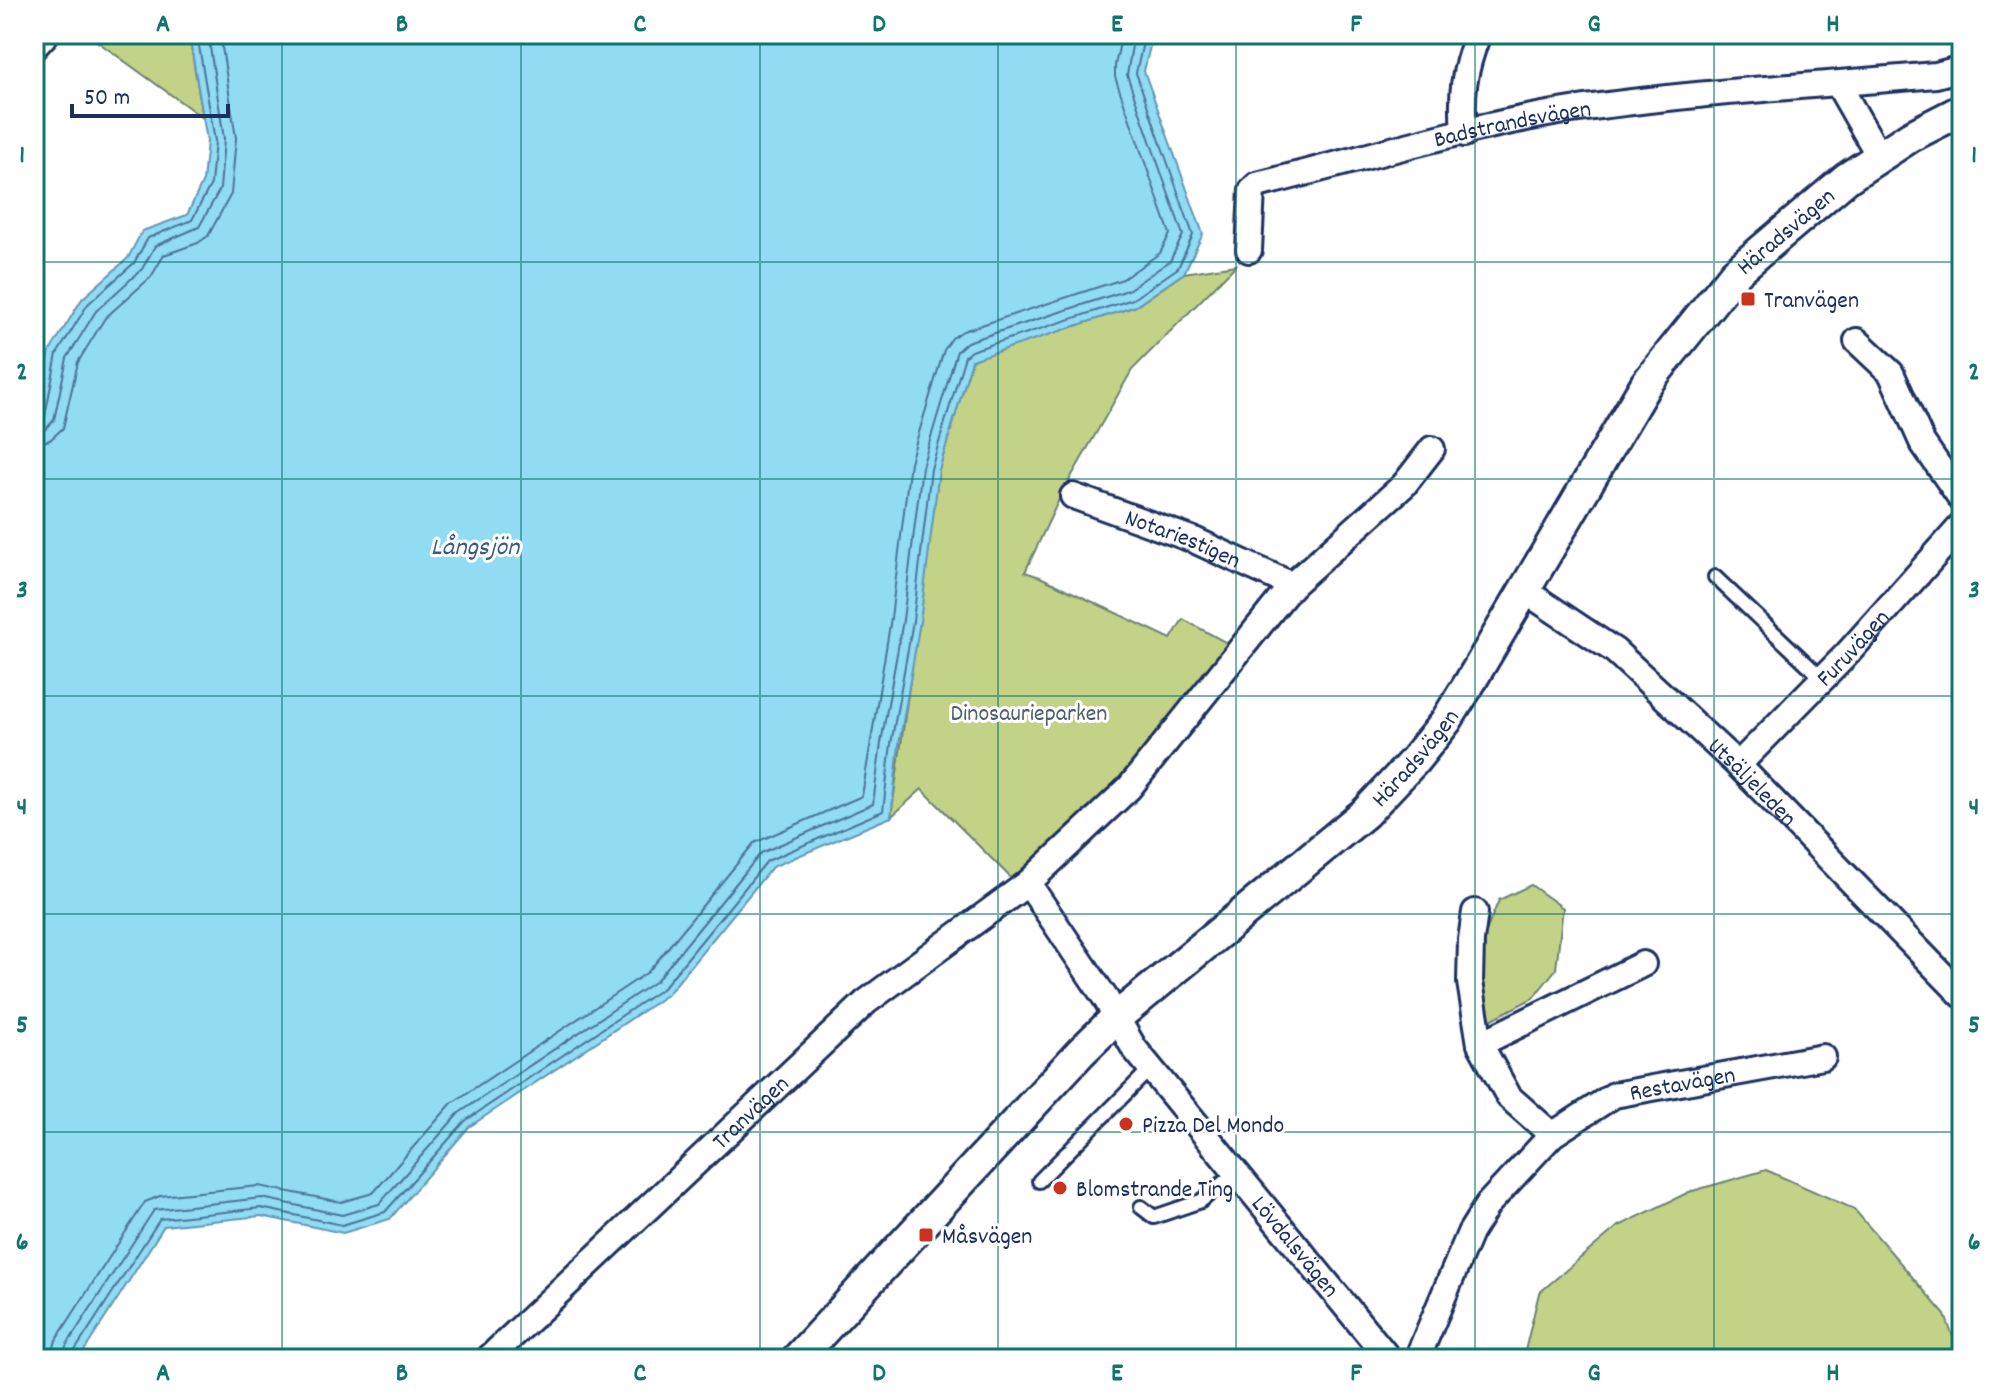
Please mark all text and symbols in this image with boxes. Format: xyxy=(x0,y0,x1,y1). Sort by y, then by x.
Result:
text: A xyxy=(156,7,170,44)
text: B xyxy=(396,7,408,44)
text: C xyxy=(634,7,647,44)
text: D xyxy=(872,7,886,44)
text: E xyxy=(1111,7,1123,44)
text: F xyxy=(1350,7,1362,44)
text: G xyxy=(1587,7,1601,44)
text: H xyxy=(1826,7,1840,44)
scale bar xyxy=(72,68,228,118)
text: 50 m xyxy=(84,82,130,116)
street label: Badstrandsvägen xyxy=(1431,93,1593,158)
text: 1 xyxy=(19,138,25,175)
text: 1 xyxy=(1971,138,1977,175)
street label: Häradsvägen xyxy=(1730,181,1844,285)
place label: Tranvägen xyxy=(1764,285,1859,319)
marker: Tranvägen xyxy=(1739,290,1757,308)
text: 2 xyxy=(16,355,28,392)
text: 2 xyxy=(1968,355,1980,392)
street label: Notariestigen xyxy=(1120,502,1246,579)
water label: Långsjön xyxy=(431,530,520,567)
text: 3 xyxy=(16,573,28,610)
text: 3 xyxy=(1968,573,1980,610)
street label: Furuvägen xyxy=(1810,603,1899,696)
park label: Dinosaurieparken xyxy=(951,698,1107,732)
street label: Häradsvägen xyxy=(1365,704,1469,816)
street label: Utsäljeleden xyxy=(1699,731,1803,836)
text: 4 xyxy=(17,790,27,827)
text: 4 xyxy=(1969,790,1979,827)
text: 5 xyxy=(16,1008,28,1045)
text: 5 xyxy=(1968,1008,1980,1045)
street label: Restavägen xyxy=(1627,1059,1738,1112)
street label: Tranvägen xyxy=(706,1069,798,1159)
place label: Pizza Del Mondo xyxy=(1142,1110,1284,1144)
marker: Pizza Del Mondo xyxy=(1117,1115,1135,1133)
place label: Blomstrande Ting xyxy=(1076,1174,1233,1208)
marker: Blomstrande Ting xyxy=(1051,1179,1069,1197)
street label: Lövdalsvägen xyxy=(1242,1189,1346,1306)
place label: Måsvägen xyxy=(942,1221,1032,1255)
text: 6 xyxy=(16,1225,28,1262)
text: 6 xyxy=(1968,1225,1980,1262)
marker: Måsvägen xyxy=(917,1226,935,1244)
text: A xyxy=(156,1356,170,1393)
text: B xyxy=(396,1356,408,1393)
text: C xyxy=(634,1356,647,1393)
text: D xyxy=(872,1356,886,1393)
text: E xyxy=(1111,1356,1123,1393)
text: F xyxy=(1350,1356,1362,1393)
text: G xyxy=(1587,1356,1601,1393)
text: H xyxy=(1826,1356,1840,1393)

